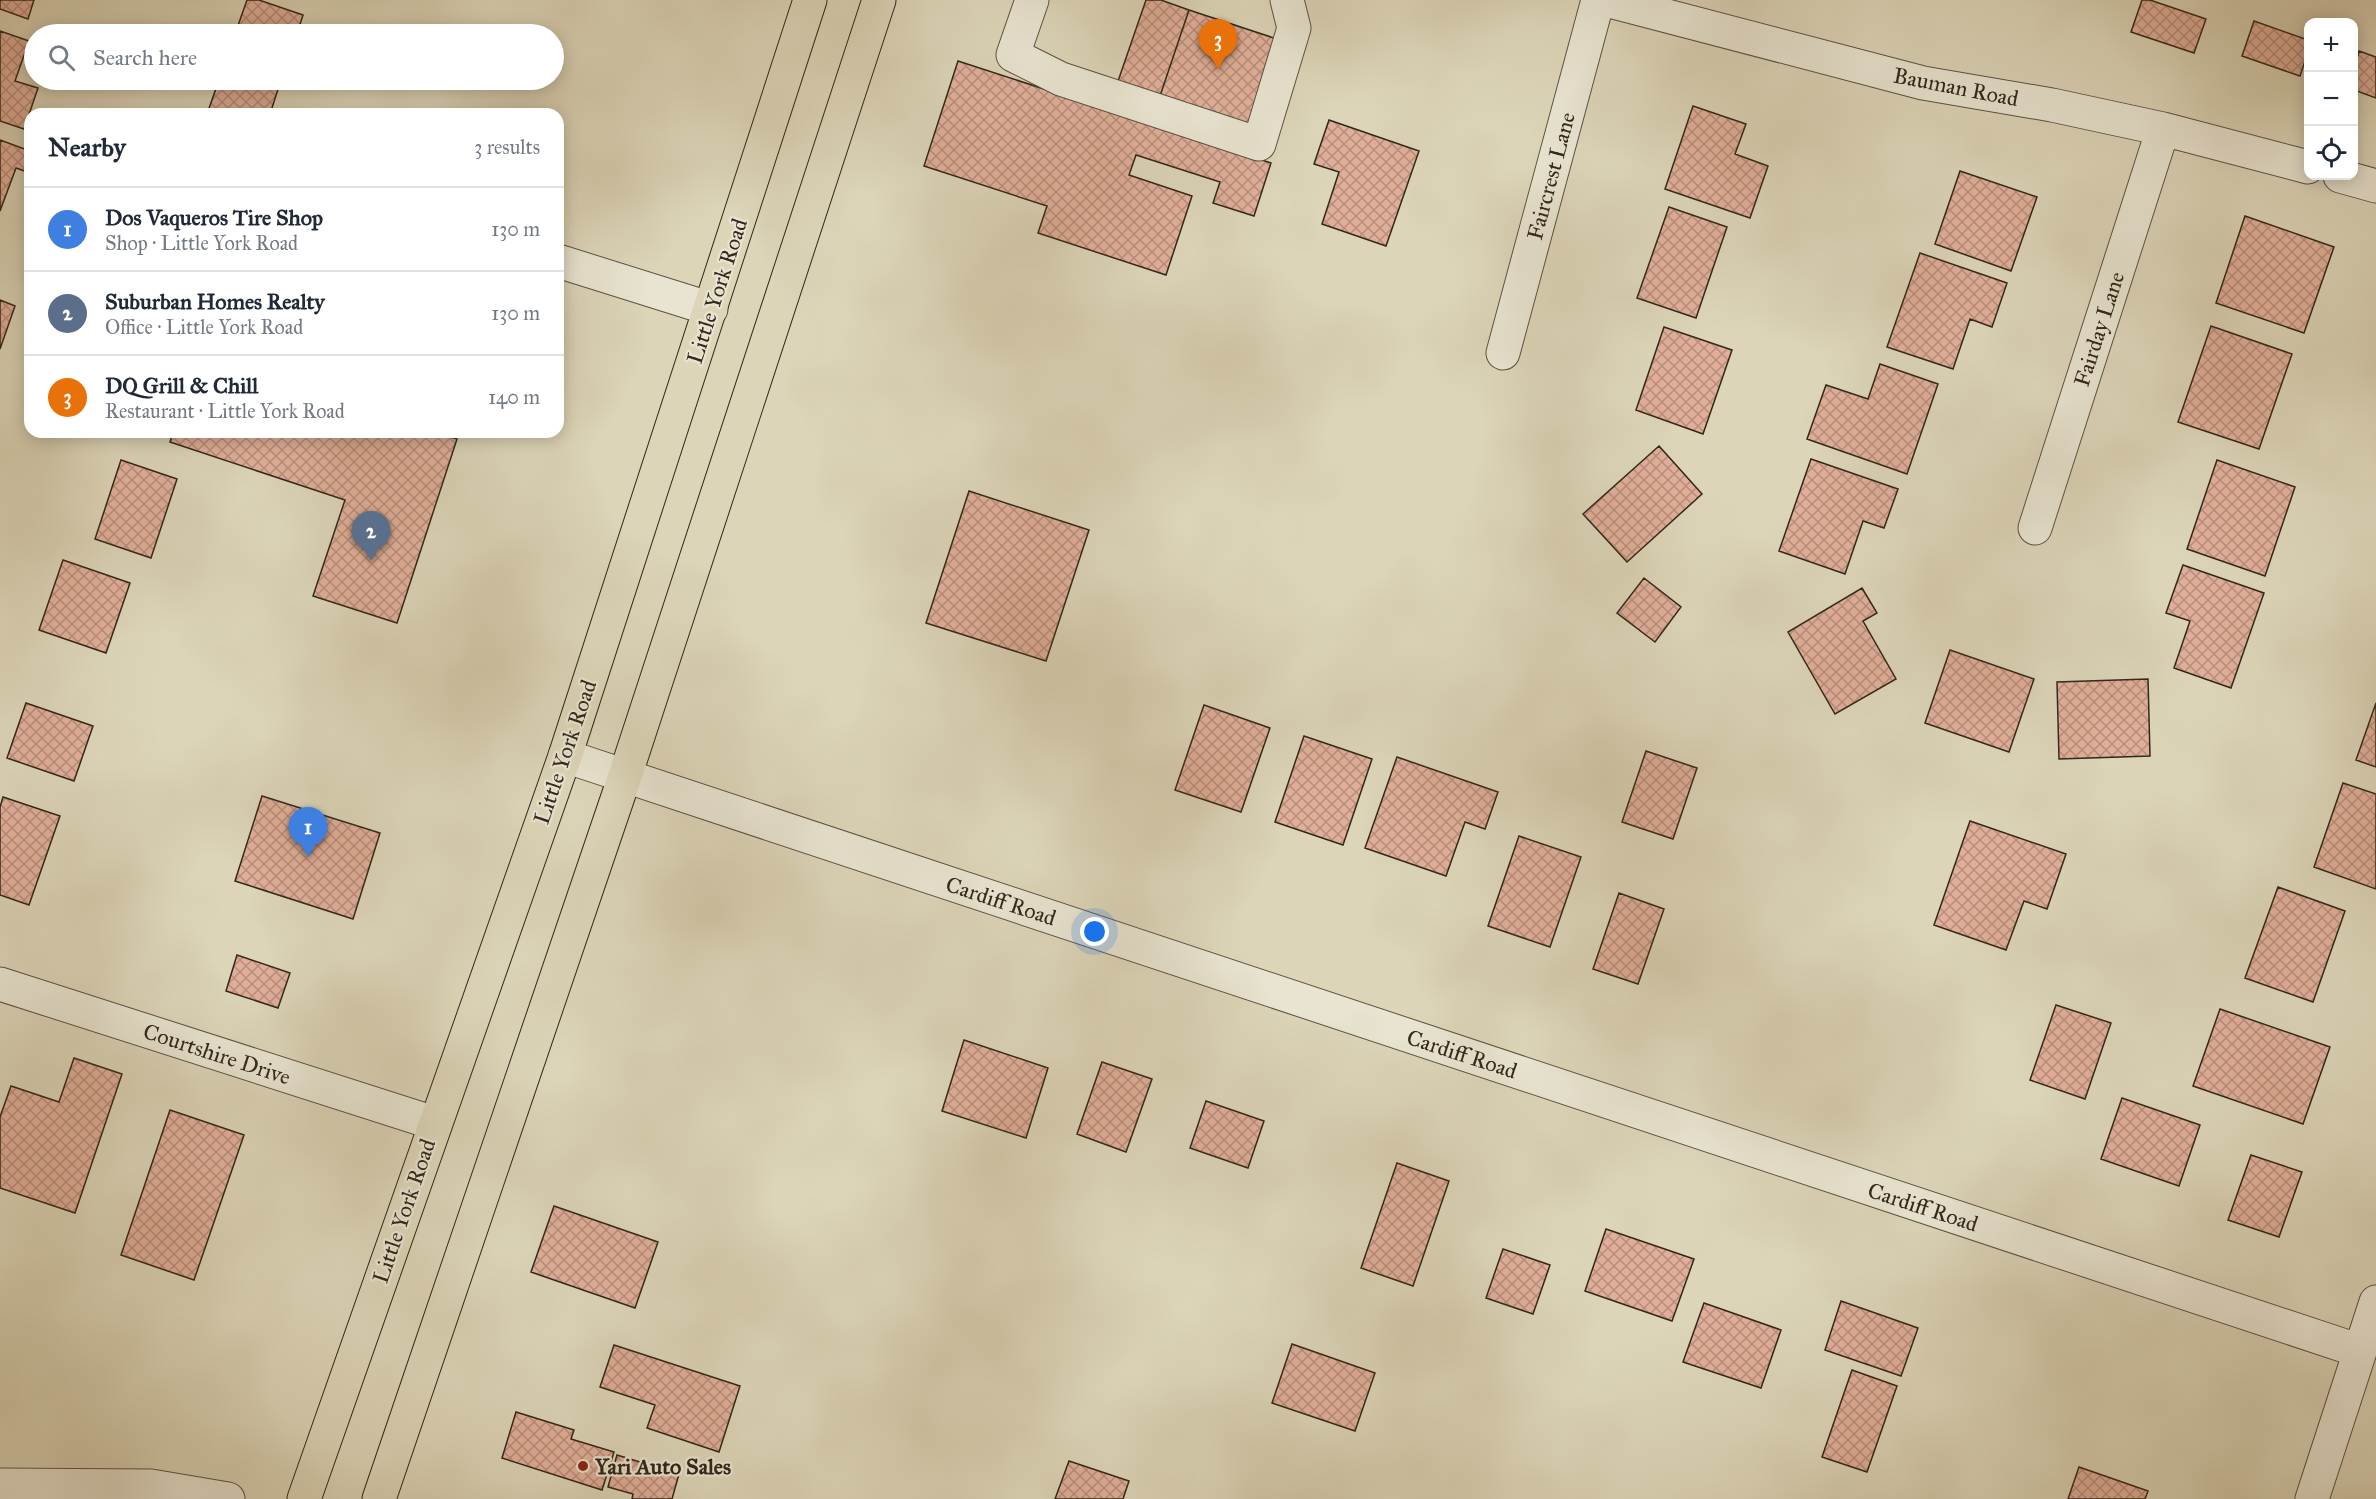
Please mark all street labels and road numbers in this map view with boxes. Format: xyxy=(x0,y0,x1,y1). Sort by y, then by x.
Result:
street label: Bauman Road xyxy=(1891,62,2021,112)
street label: Faircrest Lane xyxy=(1521,109,1581,243)
street label: Little York Road xyxy=(681,215,753,367)
street label: Fairday Lane xyxy=(2068,268,2130,390)
street label: Little York Road xyxy=(528,676,602,828)
street label: Cardiff Road xyxy=(942,871,1060,931)
street label: Courtshire Drive xyxy=(140,1017,294,1091)
street label: Cardiff Road xyxy=(1403,1024,1521,1084)
street label: Little York Road xyxy=(367,1135,441,1287)
street label: Cardiff Road xyxy=(1864,1177,1982,1237)

